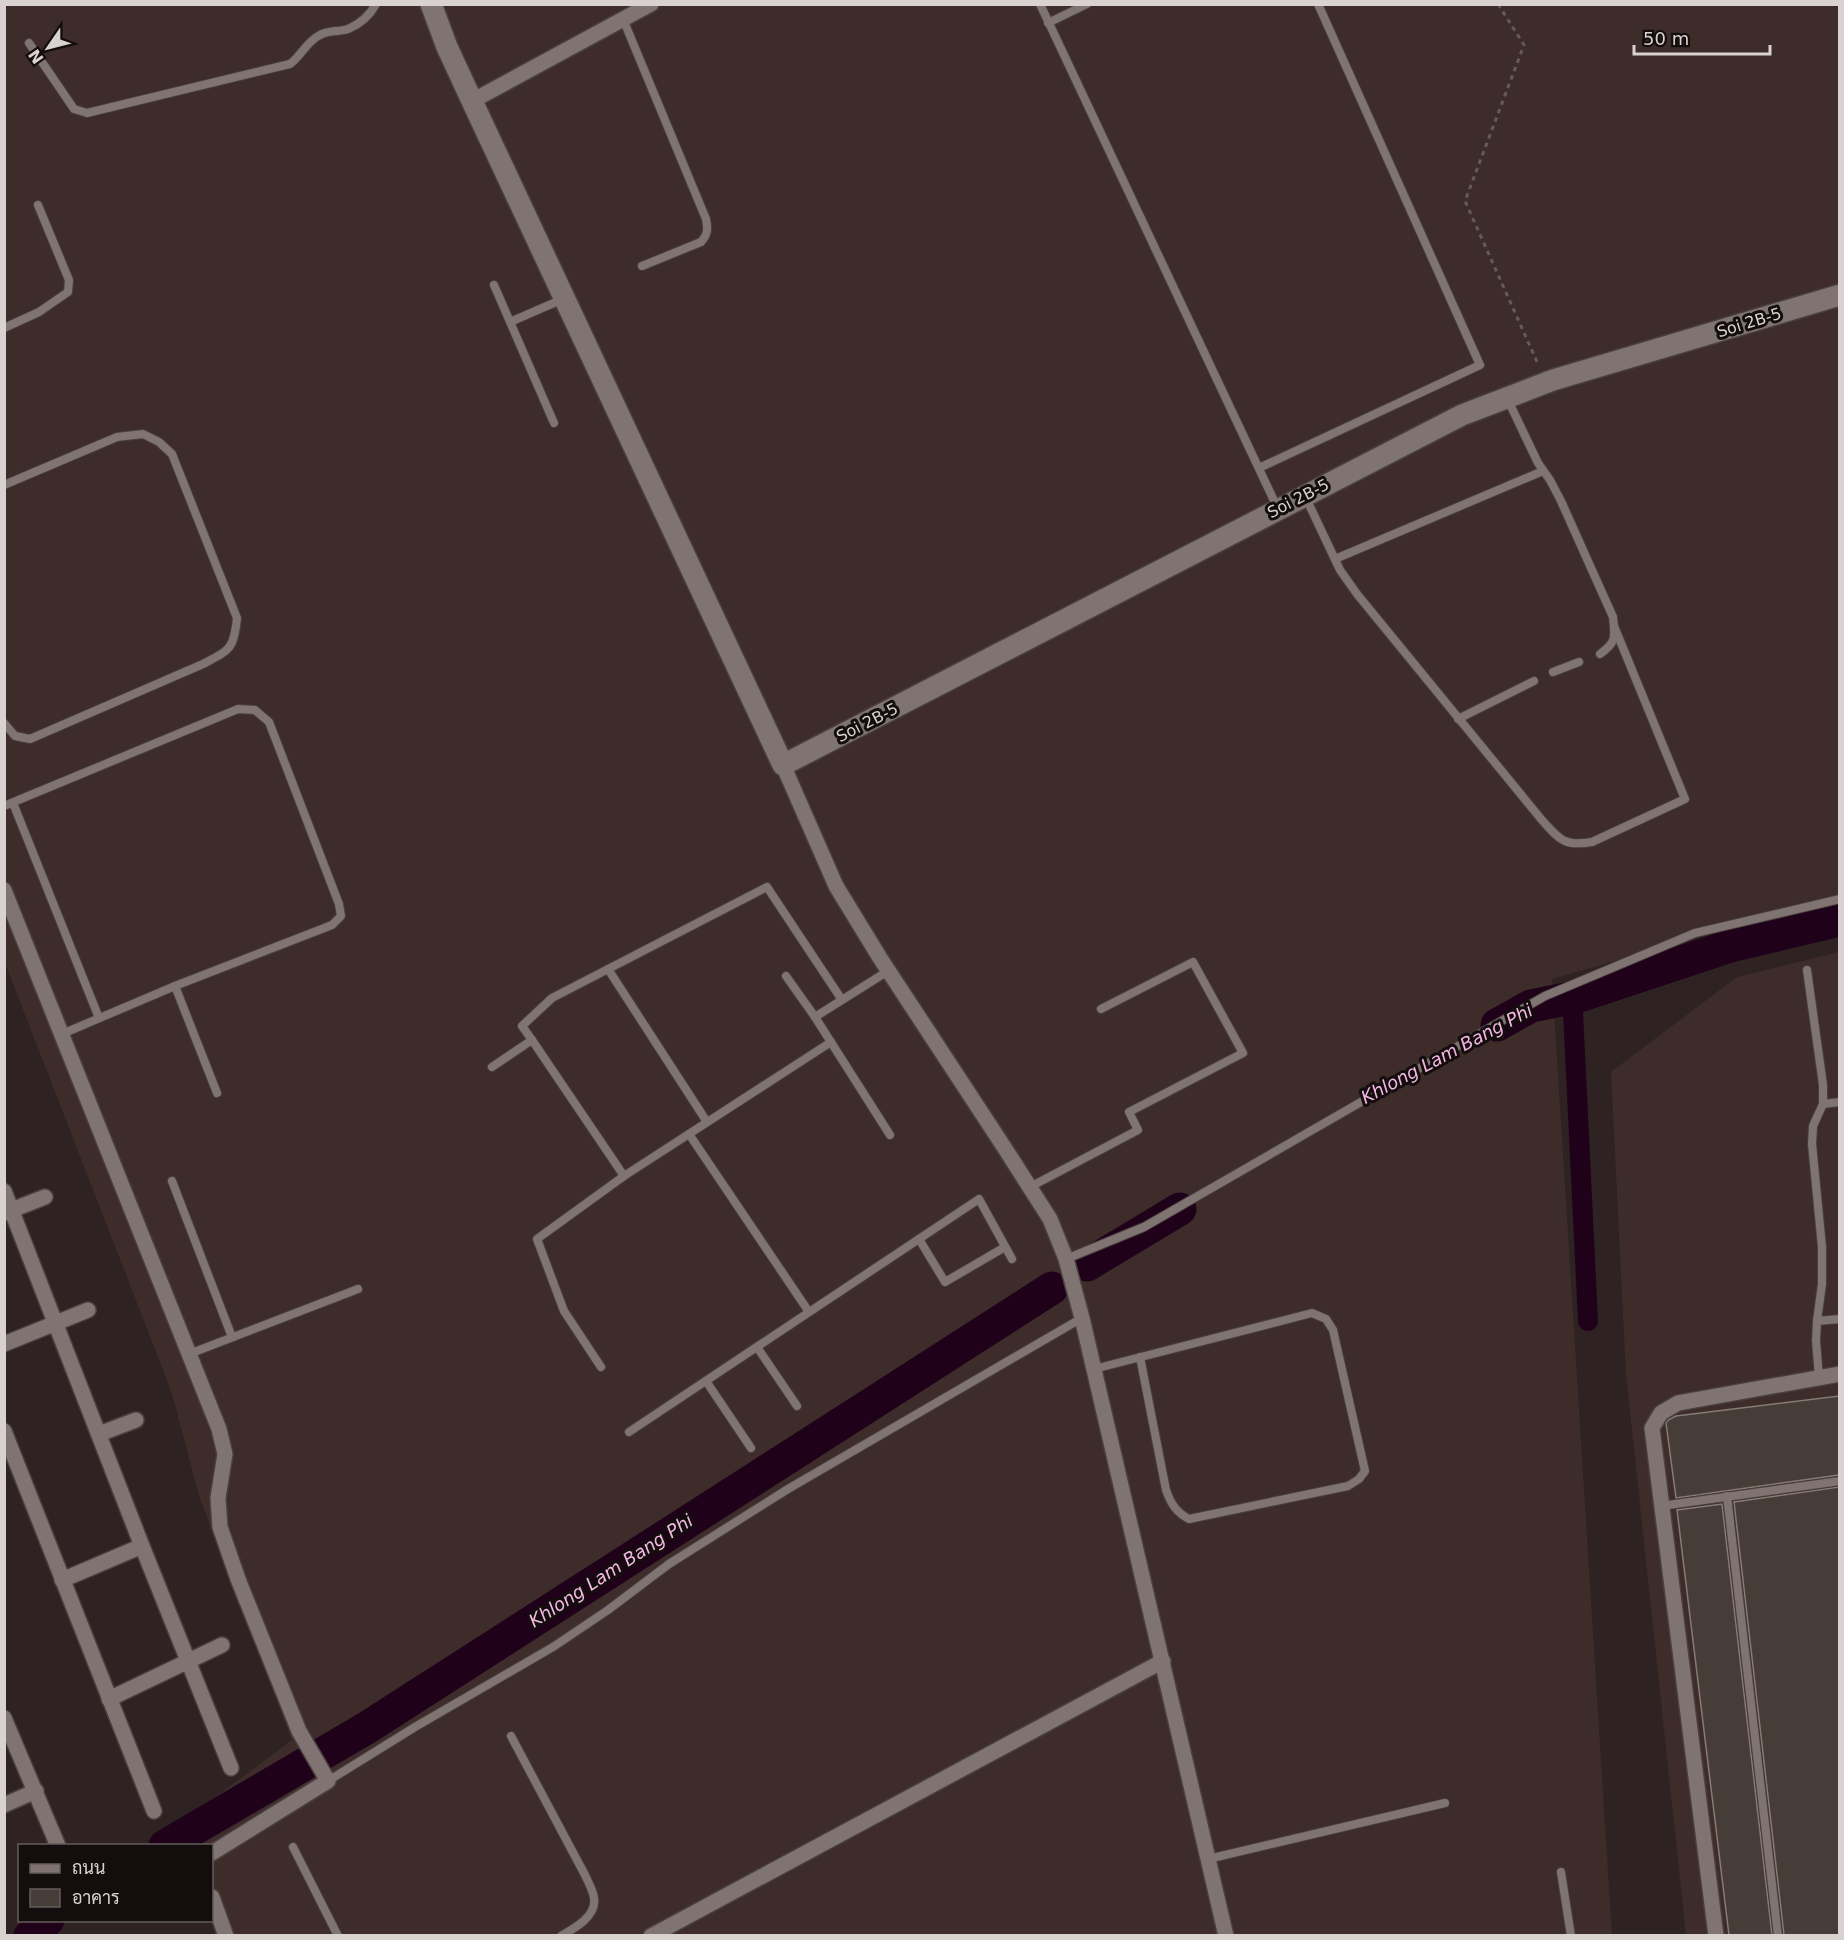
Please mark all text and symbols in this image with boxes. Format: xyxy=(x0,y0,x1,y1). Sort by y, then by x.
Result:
north arrow xyxy=(18,18,78,78)
scale bar xyxy=(1634,18,1770,56)
text: 50 m xyxy=(1643,28,1689,49)
text: N xyxy=(25,45,48,67)
street label: Soi 2B-5 xyxy=(1715,304,1784,341)
street label: Soi 2B-5 xyxy=(1264,475,1332,522)
street label: Soi 2B-5 xyxy=(833,699,901,746)
water label: Khlong Lam Bang Phi xyxy=(1357,999,1536,1108)
water label: Khlong Lam Bang Phi xyxy=(525,1510,697,1631)
legend xyxy=(18,1844,213,1922)
text: ถนน xyxy=(72,1857,105,1878)
text: อาคาร xyxy=(72,1887,120,1908)

